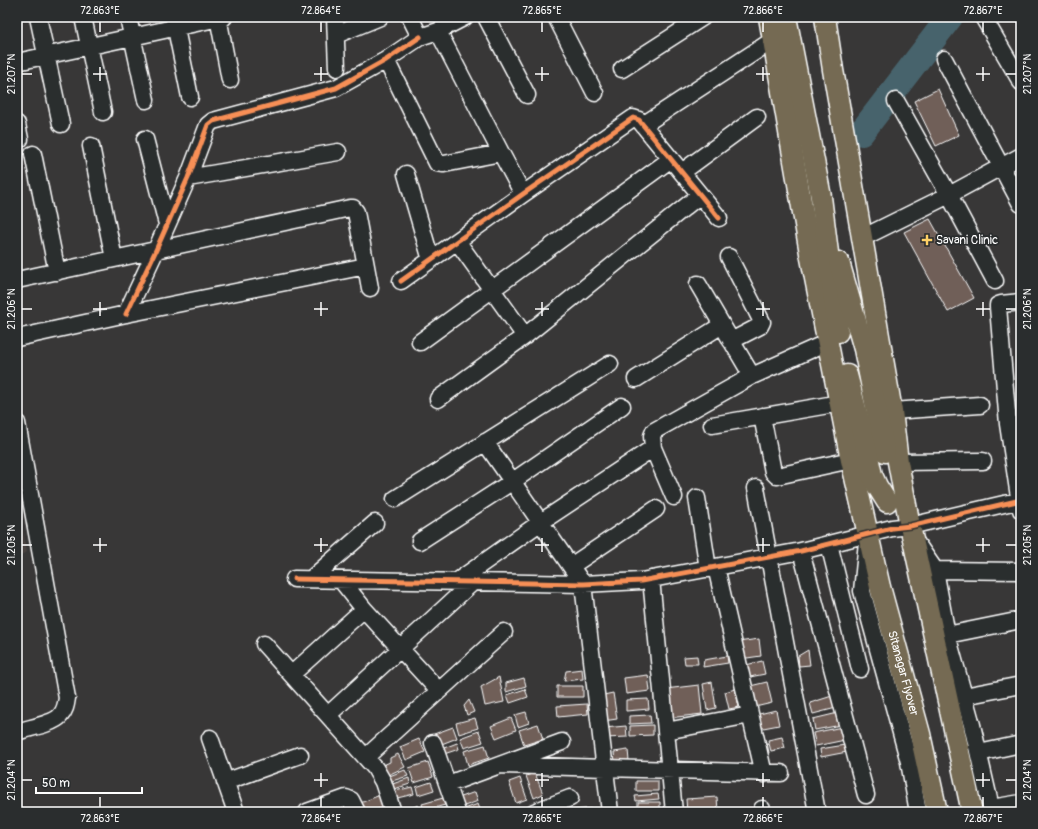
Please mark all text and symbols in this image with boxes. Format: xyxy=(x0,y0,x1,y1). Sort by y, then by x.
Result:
text: 72.863°E xyxy=(80,5,120,17)
text: 72.864°E xyxy=(301,5,341,17)
text: 72.865°E xyxy=(523,5,561,17)
text: 72.866°E xyxy=(743,5,783,17)
text: 72.867°E xyxy=(964,5,1002,17)
text: 21.207°N xyxy=(6,53,18,94)
text: 21.207°N xyxy=(1022,53,1034,94)
place label: Savani Clinic xyxy=(936,233,998,248)
marker: Savani Clinic xyxy=(921,234,933,246)
text: 21.206°N xyxy=(6,288,18,330)
text: 21.206°N xyxy=(1022,288,1034,330)
text: 21.205°N xyxy=(6,524,18,565)
text: 21.205°N xyxy=(1022,524,1034,565)
street label: Sitanagar Flyover xyxy=(884,629,922,718)
text: 21.204°N xyxy=(6,759,18,801)
text: 21.204°N xyxy=(1022,759,1034,801)
scale bar xyxy=(36,769,142,795)
text: 50 m xyxy=(42,776,70,791)
text: 72.863°E xyxy=(80,813,120,825)
text: 72.864°E xyxy=(301,813,341,825)
text: 72.865°E xyxy=(523,813,561,825)
text: 72.866°E xyxy=(743,813,783,825)
text: 72.867°E xyxy=(964,813,1002,825)

